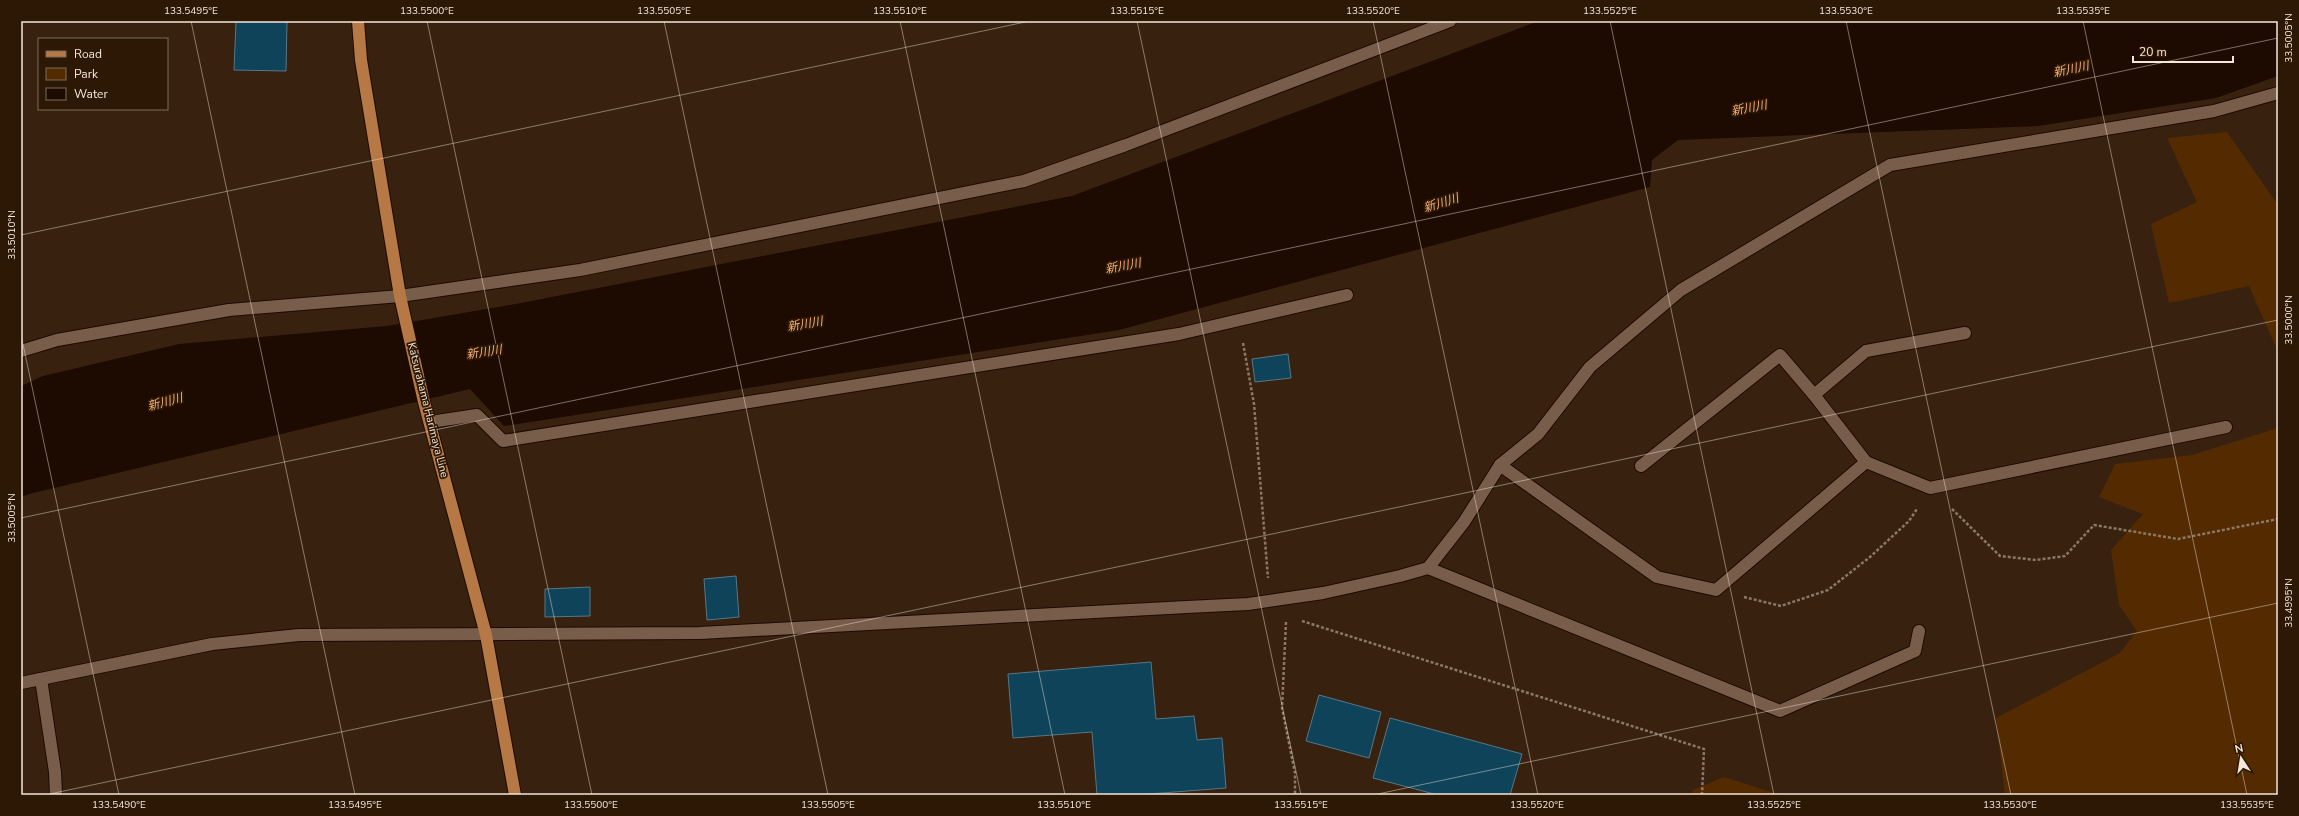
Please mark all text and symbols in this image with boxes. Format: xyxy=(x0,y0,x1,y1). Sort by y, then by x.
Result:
text: 133.5495°E xyxy=(164,4,218,18)
text: 133.5500°E xyxy=(400,4,454,18)
text: 133.5505°E xyxy=(637,4,691,18)
text: 133.5510°E xyxy=(873,4,927,18)
text: 133.5515°E xyxy=(1110,4,1164,18)
text: 133.5520°E xyxy=(1346,4,1400,18)
text: 133.5525°E xyxy=(1583,4,1637,18)
text: 133.5530°E xyxy=(1819,4,1873,18)
text: 133.5535°E xyxy=(2056,4,2110,18)
text: 33.5005°N xyxy=(2282,13,2296,63)
legend xyxy=(38,38,168,110)
scale bar xyxy=(2133,38,2233,64)
text: 20 m xyxy=(2139,44,2167,60)
text: Road xyxy=(74,46,102,62)
water label: 新川川 xyxy=(2052,57,2092,81)
text: Park xyxy=(74,66,99,82)
text: Water xyxy=(74,86,108,102)
water label: 新川川 xyxy=(1730,96,1770,119)
water label: 新川川 xyxy=(1421,189,1462,216)
text: 33.5010°N xyxy=(5,210,19,260)
water label: 新川川 xyxy=(1104,254,1144,277)
text: 33.5000°N xyxy=(2282,295,2296,345)
water label: 新川川 xyxy=(786,313,826,335)
street label: Katsurahama Harimaya Line xyxy=(404,341,452,479)
water label: 新川川 xyxy=(465,341,505,363)
water label: 新川川 xyxy=(146,389,186,414)
text: 33.5005°N xyxy=(5,493,19,543)
text: 33.4995°N xyxy=(2282,578,2296,628)
north arrow xyxy=(2221,738,2261,778)
text: N xyxy=(2233,741,2245,757)
text: 133.5490°E xyxy=(92,798,146,812)
text: 133.5495°E xyxy=(328,798,382,812)
text: 133.5500°E xyxy=(564,798,618,812)
text: 133.5505°E xyxy=(801,798,855,812)
text: 133.5510°E xyxy=(1037,798,1091,812)
text: 133.5515°E xyxy=(1274,798,1328,812)
text: 133.5520°E xyxy=(1510,798,1564,812)
text: 133.5525°E xyxy=(1747,798,1801,812)
text: 133.5530°E xyxy=(1983,798,2037,812)
text: 133.5535°E xyxy=(2220,798,2274,812)

